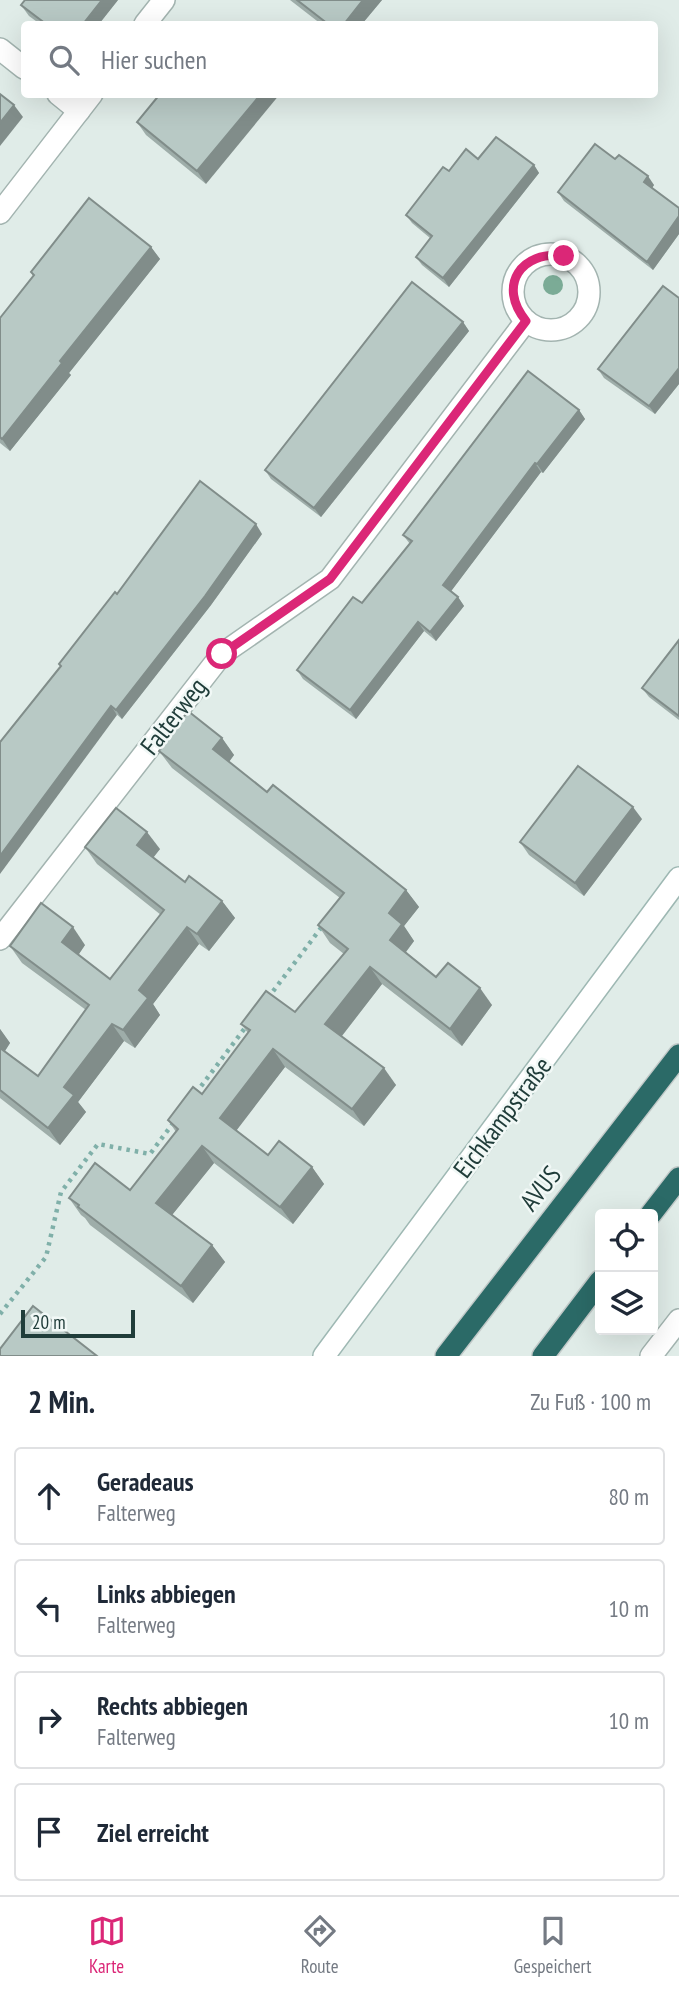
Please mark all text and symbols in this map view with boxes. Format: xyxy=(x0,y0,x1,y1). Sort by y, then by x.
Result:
search box xyxy=(21,21,658,98)
icon: search xyxy=(45,41,83,79)
text: Hier suchen xyxy=(101,43,207,76)
route end xyxy=(548,240,579,271)
route start xyxy=(206,638,237,669)
street label: Falterweg xyxy=(133,671,213,761)
street label: Eichkampstraße xyxy=(446,1050,558,1184)
street label: AVUS xyxy=(512,1159,568,1217)
map controls xyxy=(595,1209,658,1335)
button: locate xyxy=(595,1209,658,1272)
button: layers xyxy=(595,1272,658,1335)
scale bar xyxy=(21,1307,135,1339)
text: 20 m xyxy=(32,1310,66,1334)
text: 2 Min. xyxy=(28,1382,95,1421)
text: Zu Fuß · 100 m xyxy=(530,1387,651,1416)
text: Geradeaus xyxy=(97,1465,194,1498)
icon: ahead xyxy=(30,1477,68,1515)
text: 80 m xyxy=(608,1482,649,1511)
text: Falterweg xyxy=(97,1498,176,1527)
text: Links abbiegen xyxy=(97,1577,236,1610)
icon: left xyxy=(30,1589,68,1627)
text: 10 m xyxy=(608,1594,649,1623)
text: Falterweg xyxy=(97,1610,176,1639)
text: Rechts abbiegen xyxy=(97,1689,248,1722)
icon: right xyxy=(30,1701,68,1739)
text: 10 m xyxy=(608,1706,649,1735)
text: Falterweg xyxy=(97,1722,176,1751)
icon: arrive xyxy=(30,1813,68,1851)
text: Ziel erreicht xyxy=(97,1816,209,1849)
tab: Karte xyxy=(88,1912,126,1978)
tab: Route xyxy=(301,1912,339,1978)
tab: Gespeichert xyxy=(514,1912,591,1978)

